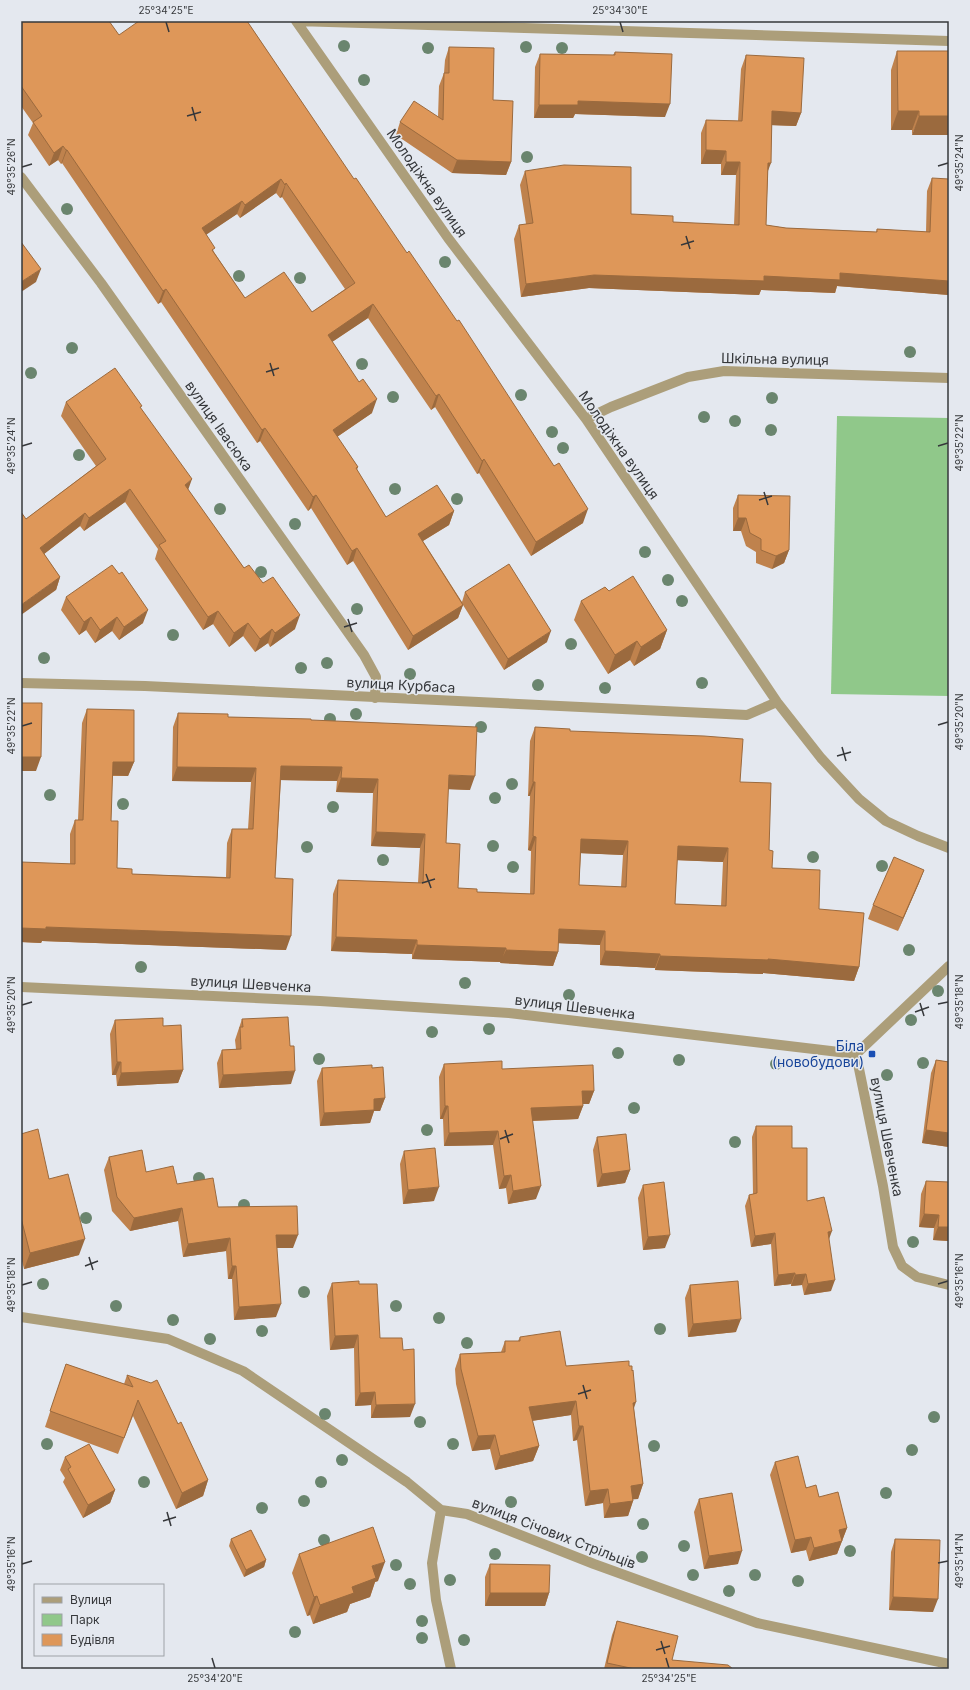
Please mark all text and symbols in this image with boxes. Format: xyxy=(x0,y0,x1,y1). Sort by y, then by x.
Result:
text: 25°34'25"E xyxy=(138,4,194,16)
text: 25°34'30"E xyxy=(592,4,648,16)
street label: Молодіжна вулиця xyxy=(384,125,471,240)
text: 49°35'24"N xyxy=(953,134,965,192)
text: 49°35'26"N xyxy=(5,139,17,195)
street label: Шкільна вулиця xyxy=(721,349,829,368)
street label: вулиця Івасюка xyxy=(182,377,257,474)
street label: Молодіжна вулиця xyxy=(576,387,663,502)
text: 49°35'22"N xyxy=(953,415,965,471)
text: 49°35'24"N xyxy=(5,417,17,475)
street label: вулиця Курбаса xyxy=(346,673,456,696)
text: 49°35'20"N xyxy=(953,693,965,751)
text: 49°35'22"N xyxy=(5,698,17,754)
street label: вулиця Шевченка xyxy=(190,972,312,995)
text: 49°35'18"N xyxy=(953,975,965,1029)
text: 49°35'20"N xyxy=(5,976,17,1034)
street label: вулиця Шевченка xyxy=(514,991,636,1022)
place label: Біла (новобудови) xyxy=(772,1037,864,1070)
marker: Біла (новобудови) xyxy=(867,1049,877,1059)
street label: вулиця Шевченка xyxy=(868,1076,907,1198)
text: 49°35'16"N xyxy=(953,1254,965,1308)
text: 49°35'18"N xyxy=(5,1258,17,1312)
street label: вулиця Січових Стрільців xyxy=(470,1493,638,1572)
text: 49°35'14"N xyxy=(953,1533,965,1589)
text: 49°35'16"N xyxy=(5,1537,17,1591)
legend xyxy=(34,1584,164,1656)
text: Вулиця xyxy=(70,1592,112,1607)
text: Парк xyxy=(70,1612,100,1627)
text: Будівля xyxy=(70,1632,115,1647)
text: 25°34'20"E xyxy=(187,1672,243,1684)
text: 25°34'25"E xyxy=(641,1672,697,1684)

